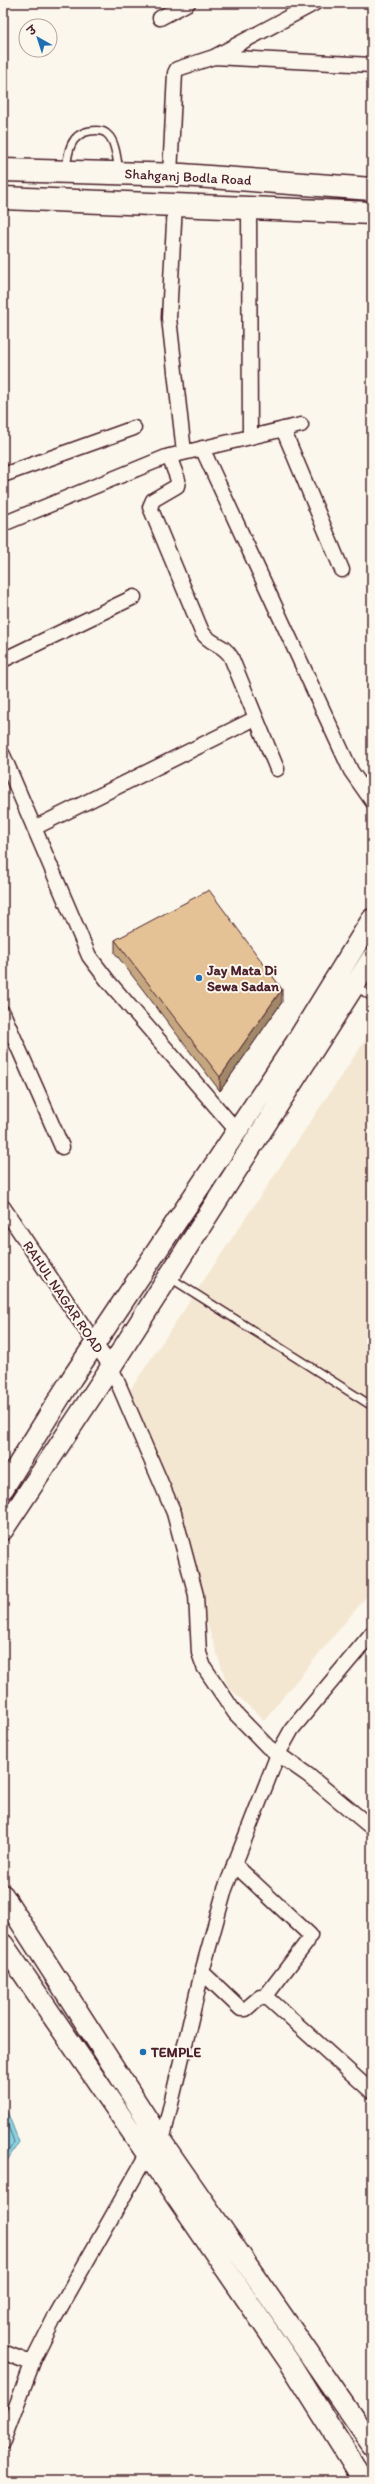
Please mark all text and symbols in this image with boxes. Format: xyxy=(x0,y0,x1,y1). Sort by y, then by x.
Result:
north arrow xyxy=(18,18,58,58)
text: उ xyxy=(24,22,40,39)
street label: Shahganj Bodla Road xyxy=(124,165,252,189)
place label: Jay Mata Di Sewa Sadan xyxy=(206,962,279,995)
marker: Jay Mata Di Sewa Sadan xyxy=(194,973,204,983)
street label: RAHUL NAGAR ROAD xyxy=(19,1238,107,1356)
place label: TEMPLE xyxy=(150,2044,201,2061)
marker: TEMPLE xyxy=(138,2047,148,2057)

